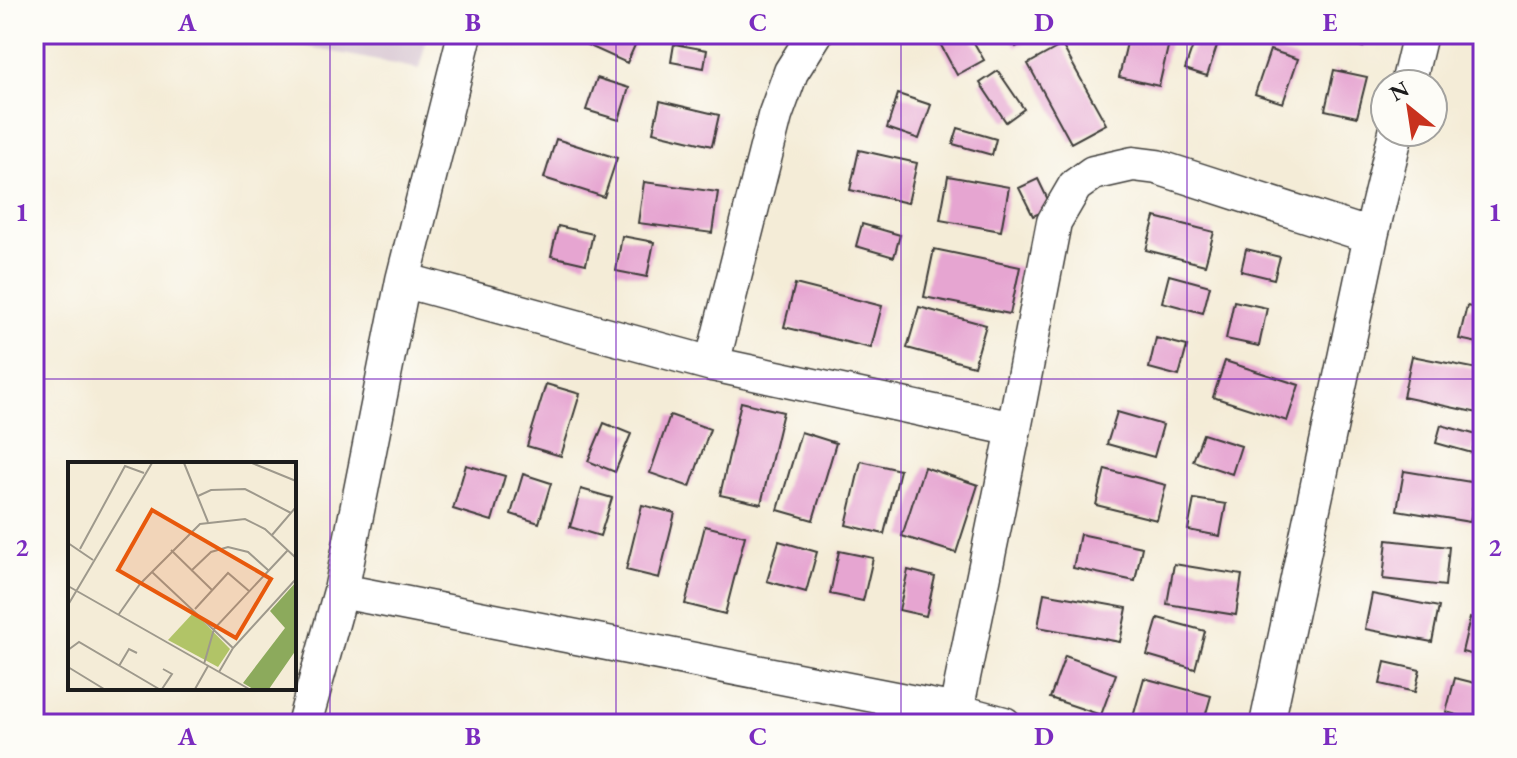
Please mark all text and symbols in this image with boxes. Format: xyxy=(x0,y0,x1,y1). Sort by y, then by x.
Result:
text: A xyxy=(177,5,197,39)
text: B xyxy=(465,5,481,39)
text: C xyxy=(749,5,767,39)
text: D xyxy=(1034,5,1054,39)
text: E xyxy=(1323,5,1338,39)
north arrow xyxy=(1369,68,1449,148)
text: N xyxy=(1384,74,1414,108)
text: 1 xyxy=(15,195,29,229)
text: 1 xyxy=(1488,195,1502,229)
inset map xyxy=(68,462,296,690)
text: 2 xyxy=(15,530,29,564)
text: 2 xyxy=(1488,530,1502,564)
text: A xyxy=(177,719,197,753)
text: B xyxy=(465,719,481,753)
text: C xyxy=(749,719,767,753)
text: D xyxy=(1034,719,1054,753)
text: E xyxy=(1323,719,1338,753)

